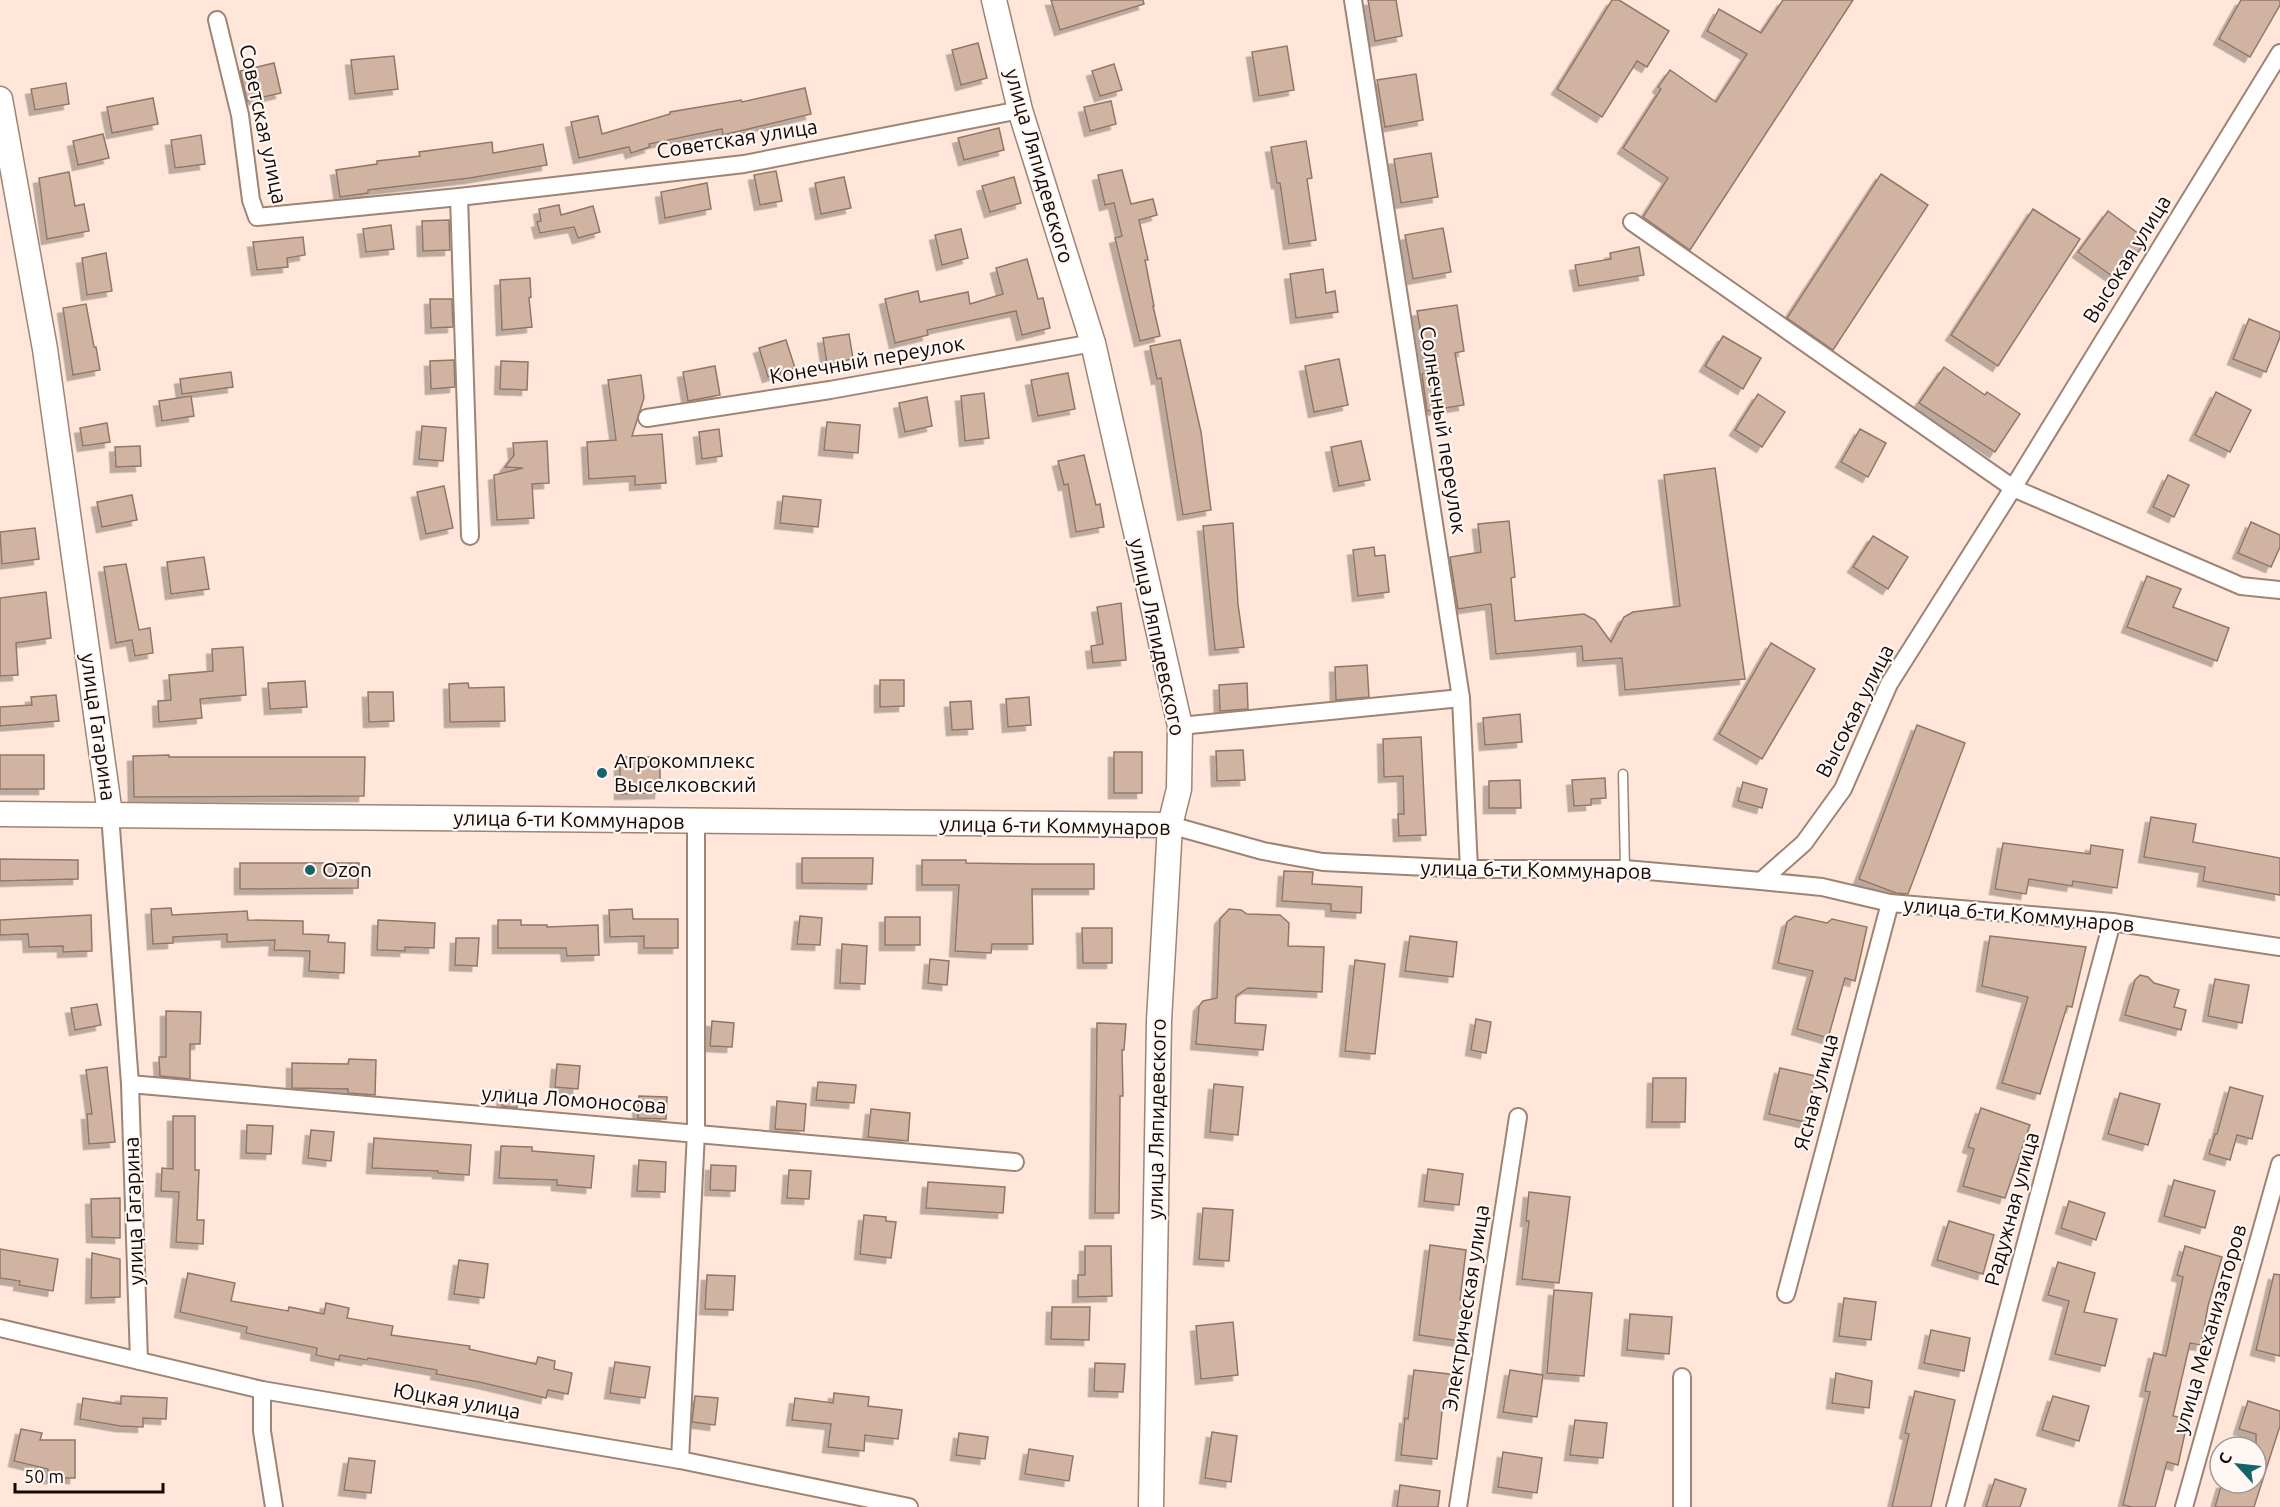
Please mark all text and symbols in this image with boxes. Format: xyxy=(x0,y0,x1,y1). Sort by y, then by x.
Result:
street label: Советская улица xyxy=(235,42,293,206)
street label: улица Ляпидевского xyxy=(1001,66,1079,266)
street label: Советская улица xyxy=(655,113,819,163)
street label: Высокая улица xyxy=(2077,190,2175,327)
street label: Солнечный переулок xyxy=(1416,324,1472,536)
street label: Конечный переулок xyxy=(768,330,966,388)
street label: улица Ляпидевского xyxy=(1125,536,1191,738)
street label: Высокая улица xyxy=(1810,640,1898,781)
street label: улица Гагарина xyxy=(77,652,121,802)
place label: Агрокомплекс Выселковский xyxy=(614,748,756,796)
marker: Агрокомплекс Выселковский xyxy=(595,766,609,780)
street label: улица 6-ти Коммунаров xyxy=(453,805,685,833)
street label: улица 6-ти Коммунаров xyxy=(939,811,1171,839)
street label: улица 6-ти Коммунаров xyxy=(1420,855,1652,883)
place label: Ozon xyxy=(322,857,372,881)
marker: Ozon xyxy=(303,863,317,877)
street label: улица 6-ти Коммунаров xyxy=(1903,892,2135,936)
street label: улица Ляпидевского xyxy=(1142,1018,1170,1220)
street label: Ясная улица xyxy=(1788,1031,1842,1153)
street label: улица Ломоносова xyxy=(481,1081,667,1117)
street label: Радужная улица xyxy=(1979,1129,2043,1288)
street label: улица Гагарина xyxy=(118,1136,148,1286)
street label: Электрическая улица xyxy=(1437,1203,1493,1413)
street label: улица Механизаторов xyxy=(2168,1221,2250,1436)
street label: Юцкая улица xyxy=(392,1377,523,1423)
north arrow xyxy=(2208,1435,2268,1495)
text: С xyxy=(2214,1450,2235,1467)
scale bar xyxy=(15,1456,164,1494)
text: 50 m xyxy=(24,1466,64,1486)

